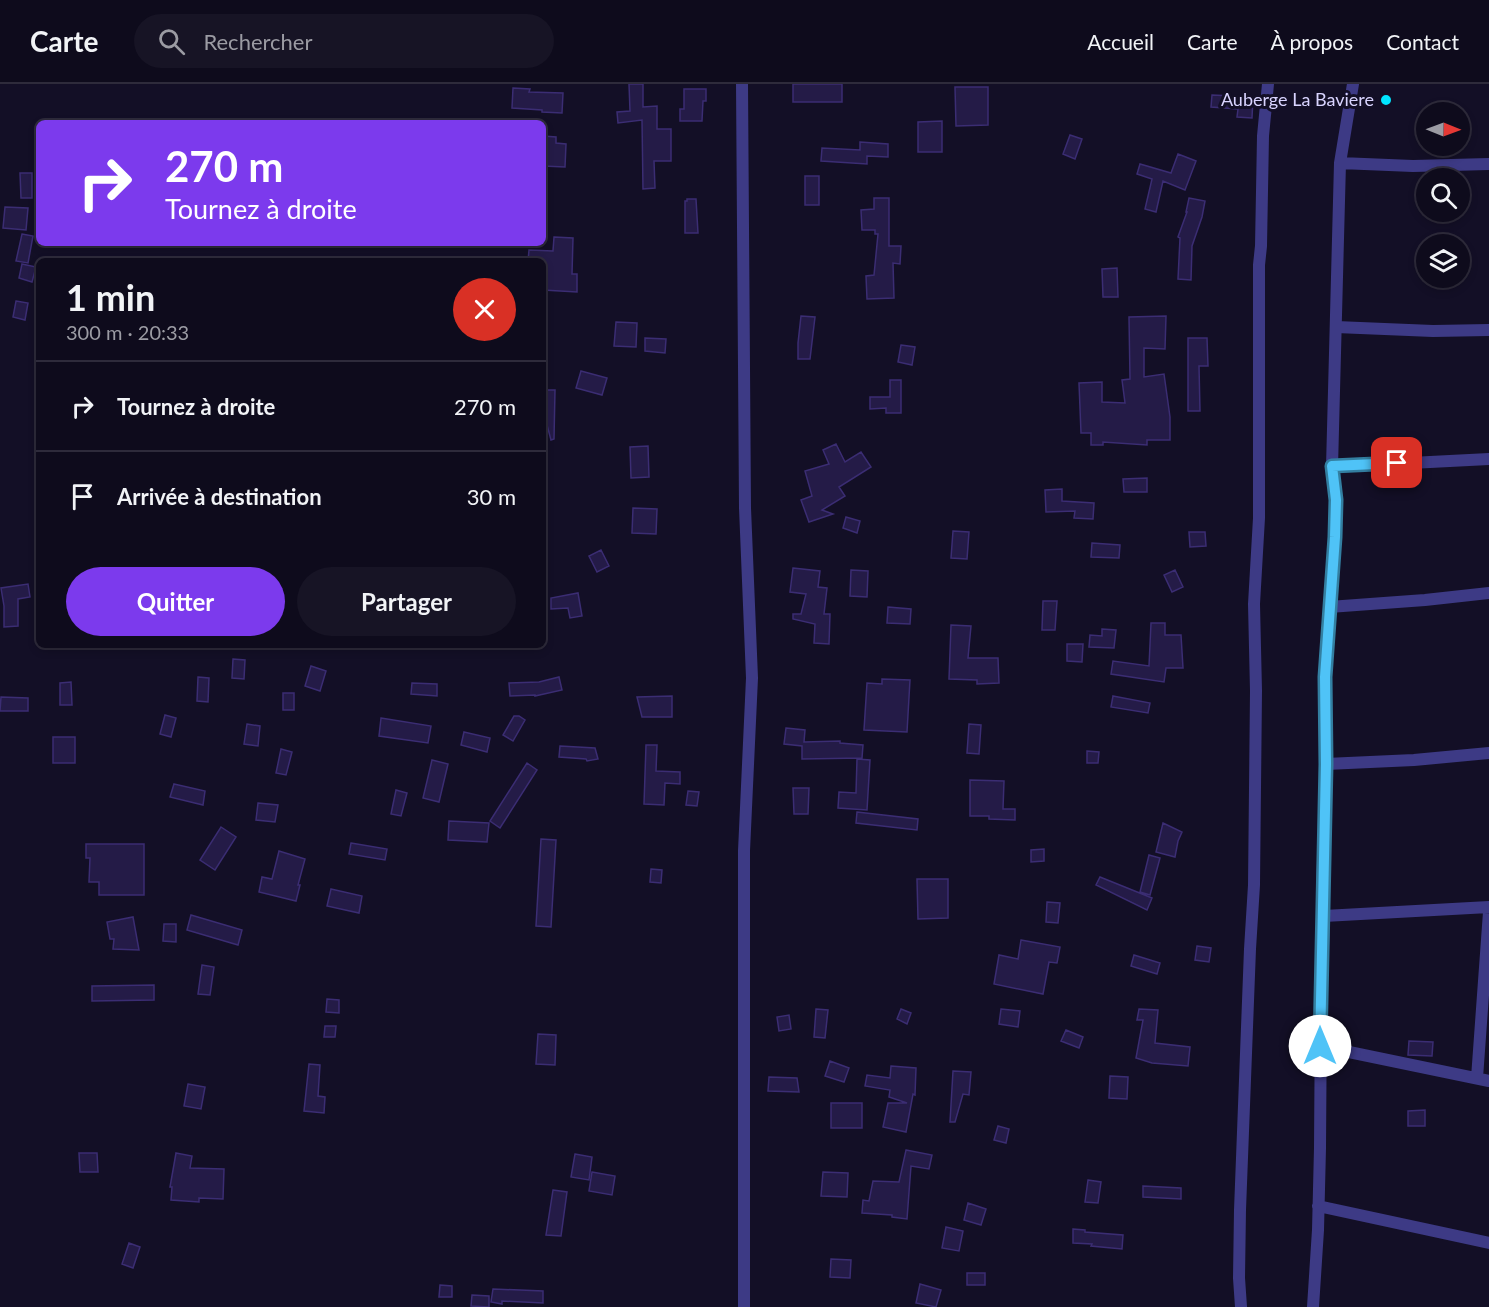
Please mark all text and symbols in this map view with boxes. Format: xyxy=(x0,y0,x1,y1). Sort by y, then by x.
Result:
search box xyxy=(134,14,554,68)
text: Carte xyxy=(30,24,98,58)
icon: search xyxy=(155,25,188,58)
text: Rechercher xyxy=(203,28,312,55)
text: Accueil xyxy=(1087,29,1154,54)
text: Carte xyxy=(1187,29,1238,54)
text: À propos xyxy=(1271,29,1353,54)
text: Contact xyxy=(1386,29,1459,54)
place label: Auberge La Baviere xyxy=(1221,88,1374,110)
marker: Auberge La Baviere xyxy=(1379,93,1393,107)
north arrow xyxy=(1416,102,1470,156)
map controls xyxy=(1416,102,1470,288)
text: 270 m xyxy=(165,141,283,191)
icon: right xyxy=(66,144,144,222)
button: search xyxy=(1416,168,1470,222)
text: Tournez à droite xyxy=(165,192,357,225)
button: layers xyxy=(1416,234,1470,288)
text: 1 min xyxy=(66,275,155,319)
button: close xyxy=(453,278,516,341)
text: 300 m · 20:33 xyxy=(66,320,189,344)
icon: right xyxy=(66,390,99,423)
text: Tournez à droite xyxy=(117,393,275,420)
text: 270 m xyxy=(454,393,516,420)
pin xyxy=(1371,437,1422,488)
icon: arrive xyxy=(1380,446,1413,479)
icon: arrive xyxy=(66,480,99,513)
text: Arrivée à destination xyxy=(117,483,322,510)
text: 30 m xyxy=(467,483,516,510)
button: Quitter xyxy=(66,567,285,636)
button: Partager xyxy=(297,567,516,636)
position arrow xyxy=(1288,1014,1352,1078)

